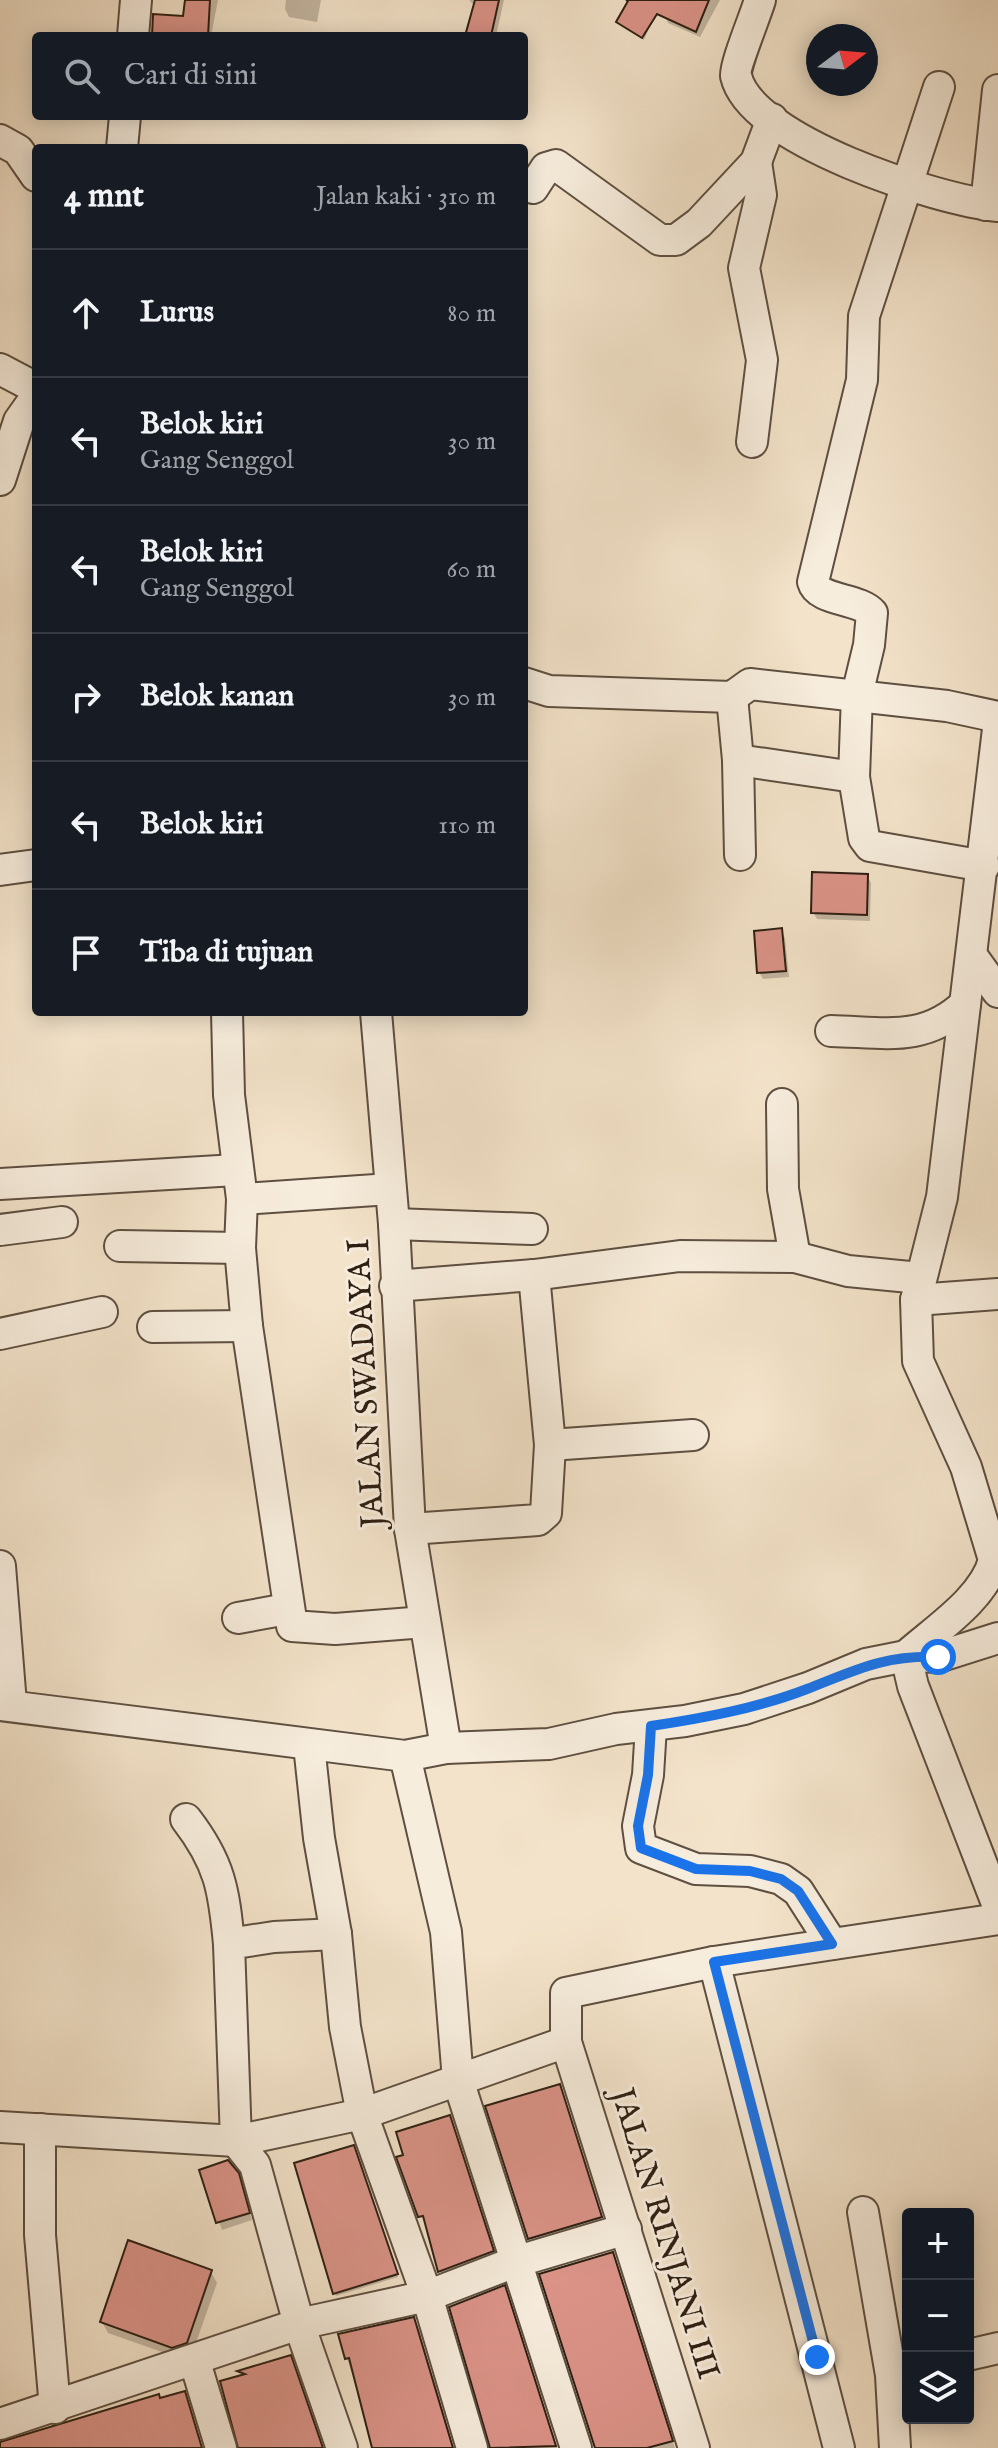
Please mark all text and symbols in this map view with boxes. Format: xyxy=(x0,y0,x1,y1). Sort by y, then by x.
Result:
north arrow xyxy=(806,24,878,96)
search box xyxy=(32,32,528,120)
icon: search xyxy=(60,54,104,98)
text: Cari di sini xyxy=(124,57,257,95)
text: 4 mnt xyxy=(64,175,144,218)
text: Jalan kaki · 310 m xyxy=(316,180,496,213)
icon: ahead xyxy=(64,291,108,335)
text: Lurus xyxy=(140,294,214,332)
text: 80 m xyxy=(447,297,496,330)
text: Belok kiri xyxy=(140,406,263,444)
icon: left xyxy=(64,419,108,463)
text: 30 m xyxy=(448,425,496,458)
text: Gang Senggol xyxy=(140,444,294,477)
text: Belok kiri xyxy=(140,534,263,572)
icon: left xyxy=(64,547,108,591)
text: 60 m xyxy=(447,553,496,586)
text: Gang Senggol xyxy=(140,572,294,605)
icon: right xyxy=(64,675,108,719)
text: Belok kanan xyxy=(140,678,294,716)
text: 30 m xyxy=(448,681,496,714)
icon: left xyxy=(64,803,108,847)
text: Belok kiri xyxy=(140,806,263,844)
text: 110 m xyxy=(438,809,496,842)
icon: arrive xyxy=(64,931,108,975)
text: Tiba di tujuan xyxy=(140,934,313,972)
street label: JALAN SWADAYA I xyxy=(339,1237,395,1532)
route start xyxy=(920,1639,956,1675)
street label: JALAN RINJANI III xyxy=(599,2081,728,2385)
map controls xyxy=(902,2208,974,2424)
button: + xyxy=(902,2208,974,2280)
button: − xyxy=(902,2280,974,2352)
route end xyxy=(799,2339,835,2375)
button: layers xyxy=(902,2352,974,2424)

